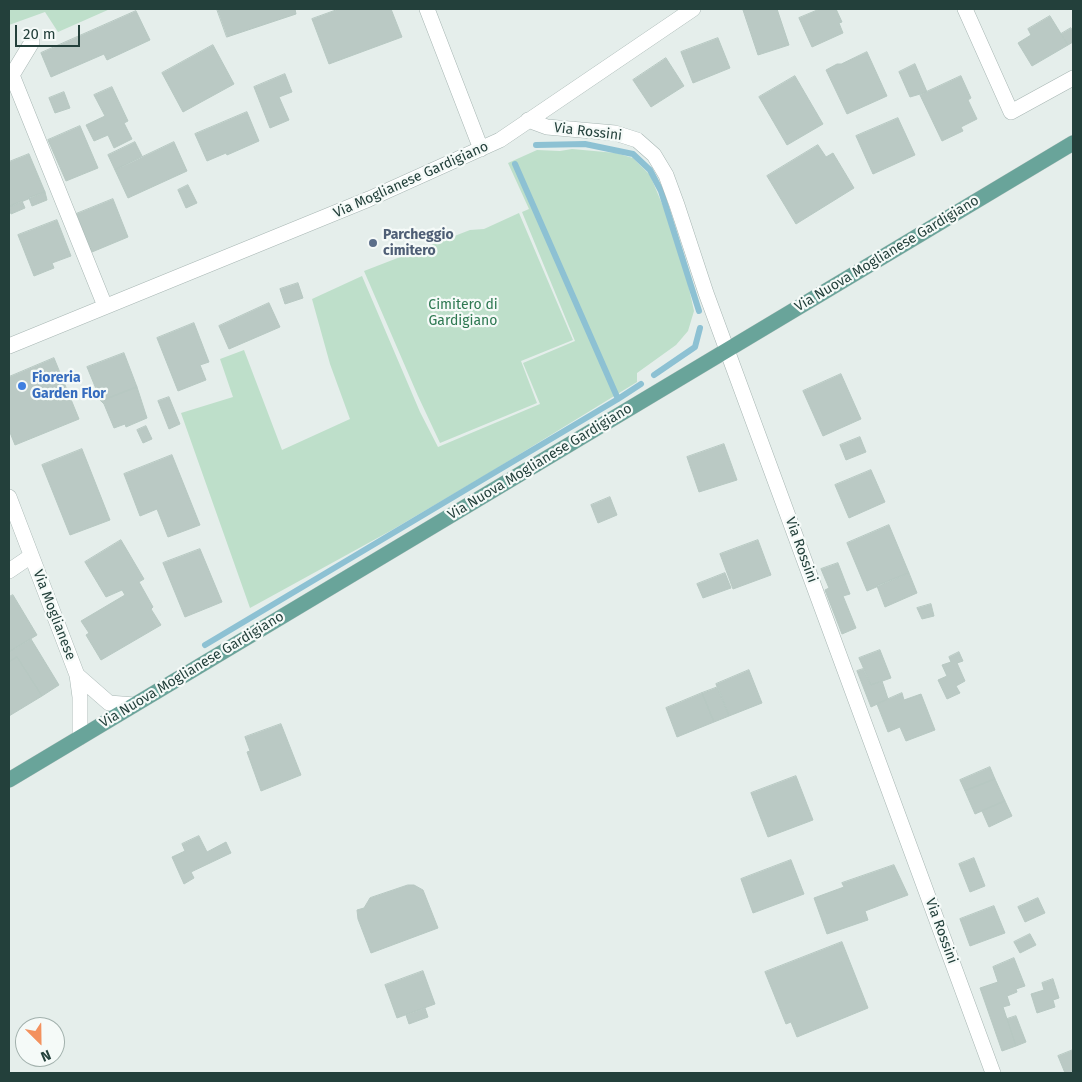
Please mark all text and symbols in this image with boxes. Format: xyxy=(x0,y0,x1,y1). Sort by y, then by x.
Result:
scale bar xyxy=(18,15,82,47)
text: 20 m xyxy=(23,25,56,43)
street label: Via Rossini xyxy=(553,119,623,145)
street label: Via Moglianese Gardigiano xyxy=(331,138,491,222)
street label: Via Nuova Moglianese Gardigiano xyxy=(792,192,982,316)
place label: Parcheggio cimitero xyxy=(383,227,454,260)
marker: Parcheggio cimitero xyxy=(367,237,379,249)
park label: Cimitero di Gardigiano xyxy=(428,297,498,330)
place label: Fioreria Garden Flor xyxy=(32,370,106,402)
marker: Fioreria Garden Flor xyxy=(16,380,28,392)
street label: Via Nuova Moglianese Gardigiano xyxy=(445,400,635,524)
street label: Via Rossini xyxy=(781,515,821,585)
street label: Via Moglianese xyxy=(29,568,79,662)
street label: Via Nuova Moglianese Gardigiano xyxy=(97,608,287,732)
street label: Via Rossini xyxy=(921,896,961,966)
north arrow xyxy=(15,1017,65,1067)
text: N xyxy=(38,1046,53,1065)

